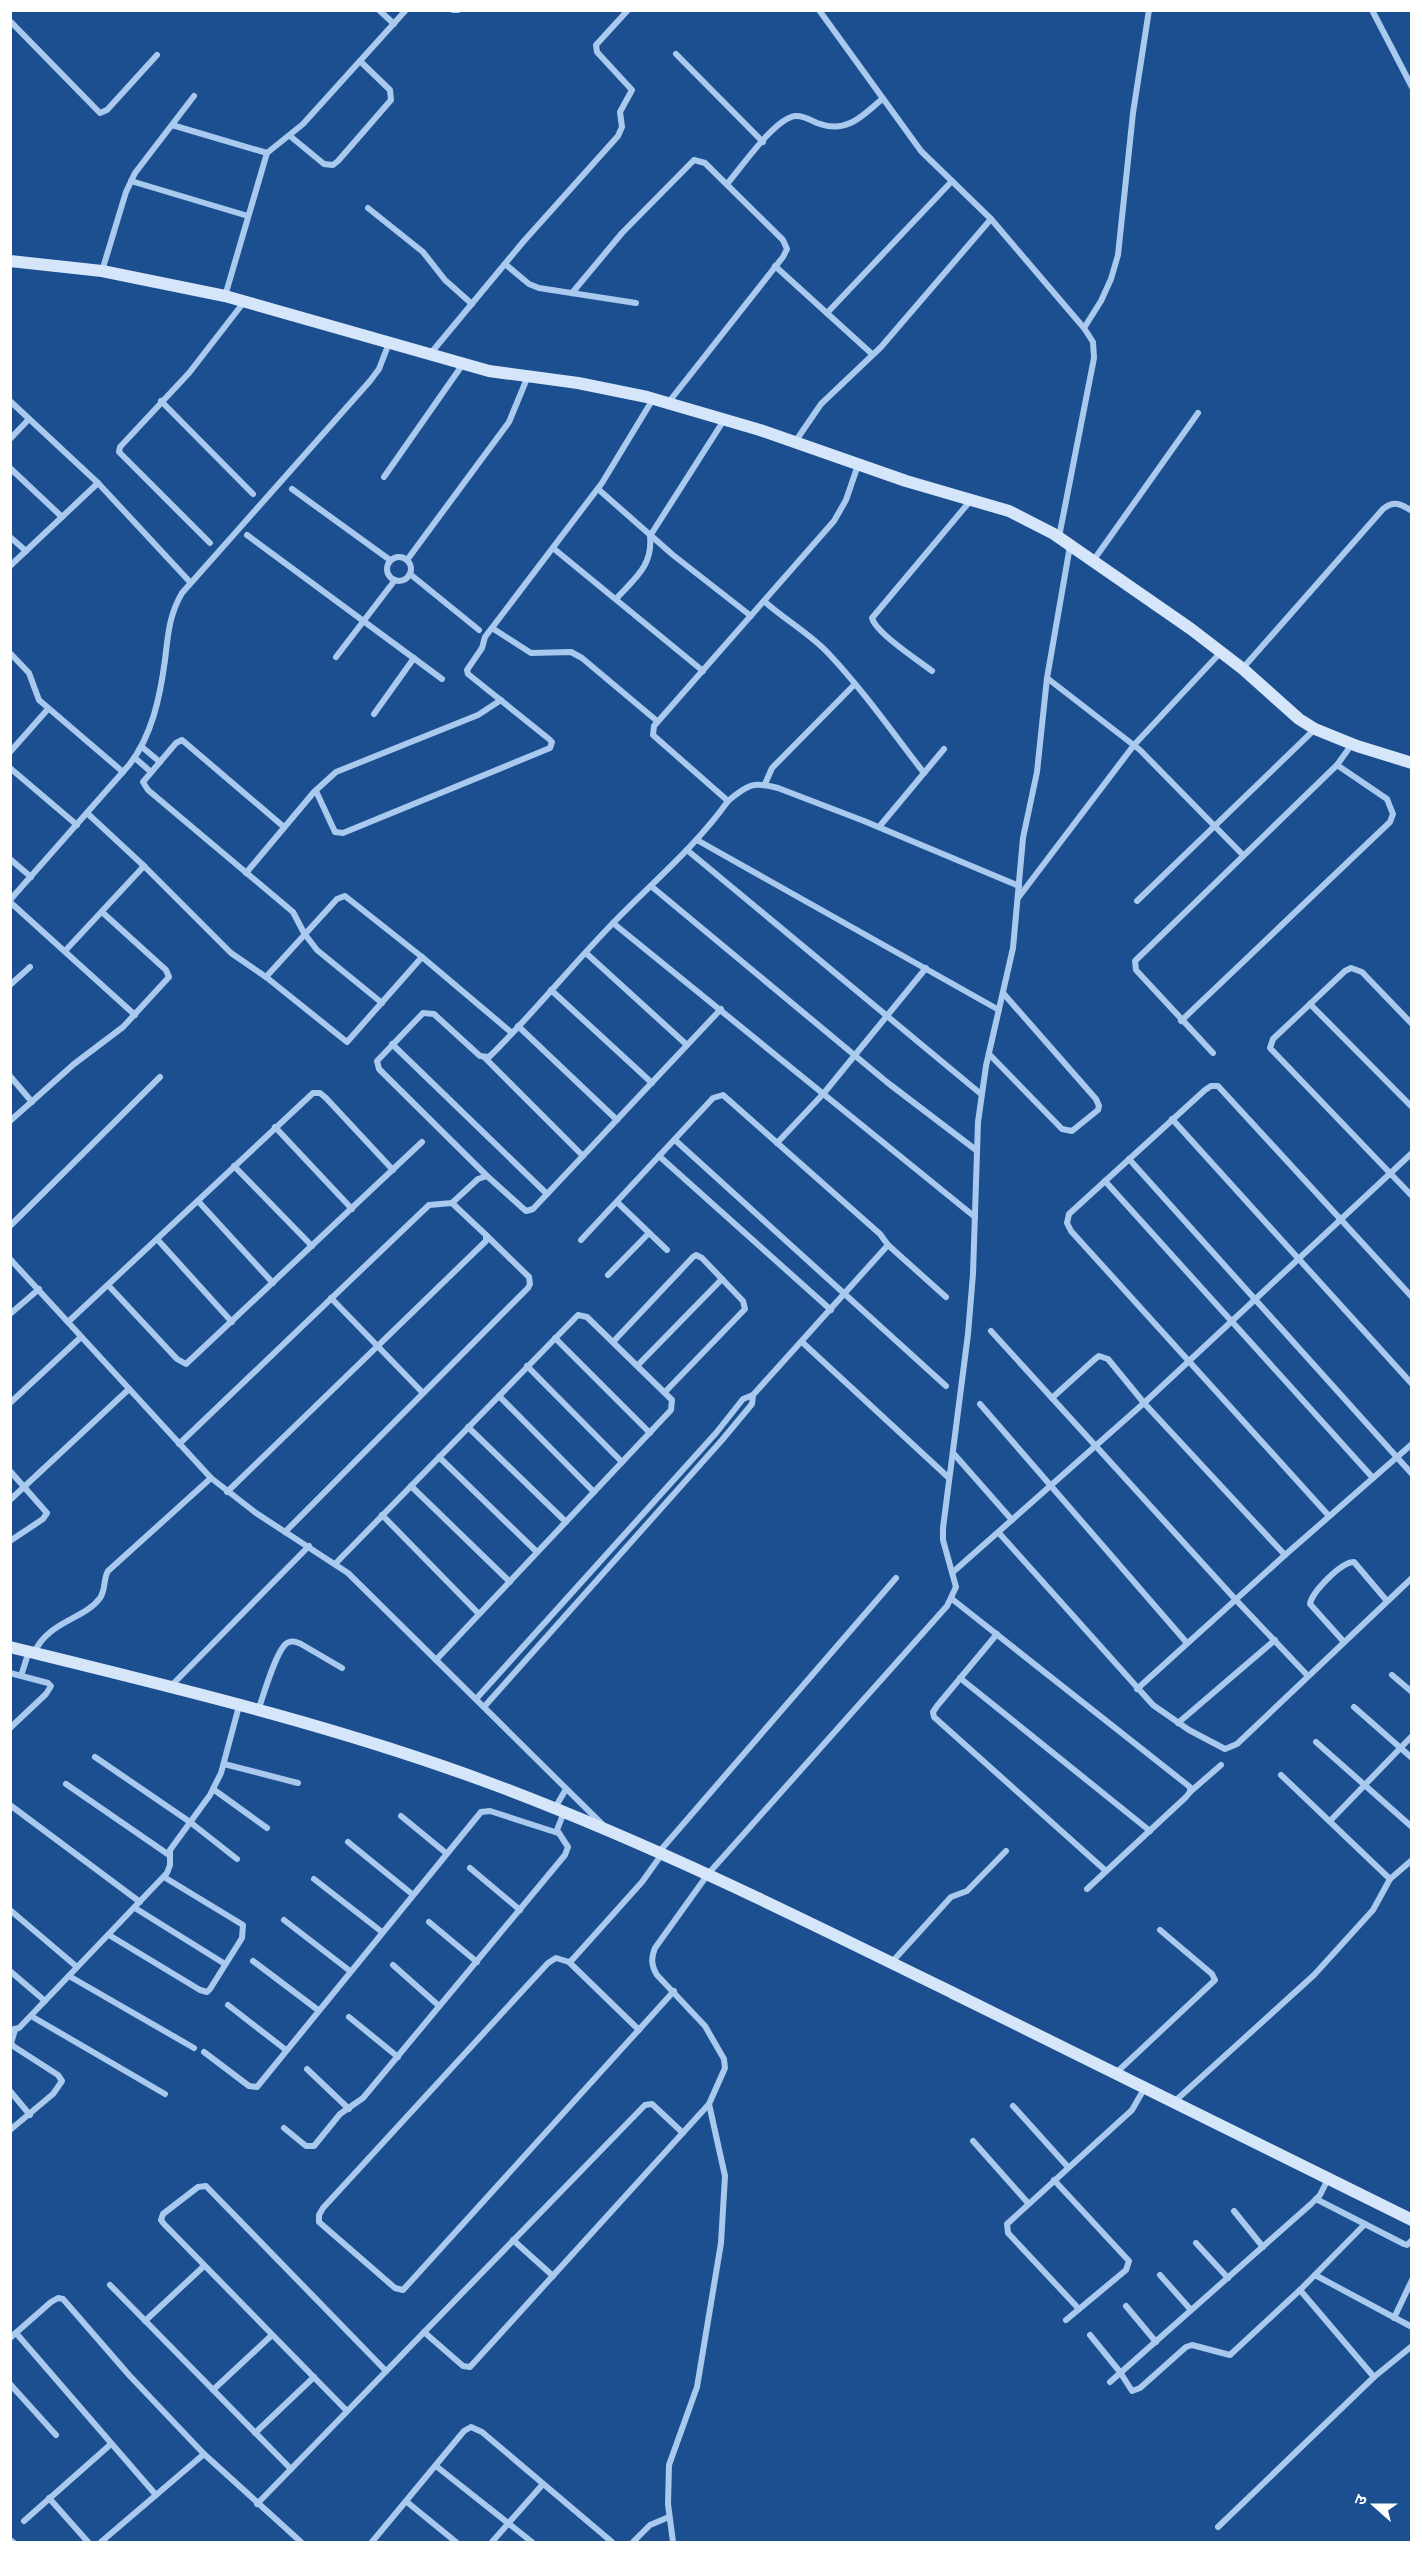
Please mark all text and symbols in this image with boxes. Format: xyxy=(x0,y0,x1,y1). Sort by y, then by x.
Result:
north arrow xyxy=(1344,2475,1404,2535)
text: उ xyxy=(1350,2491,1371,2508)

